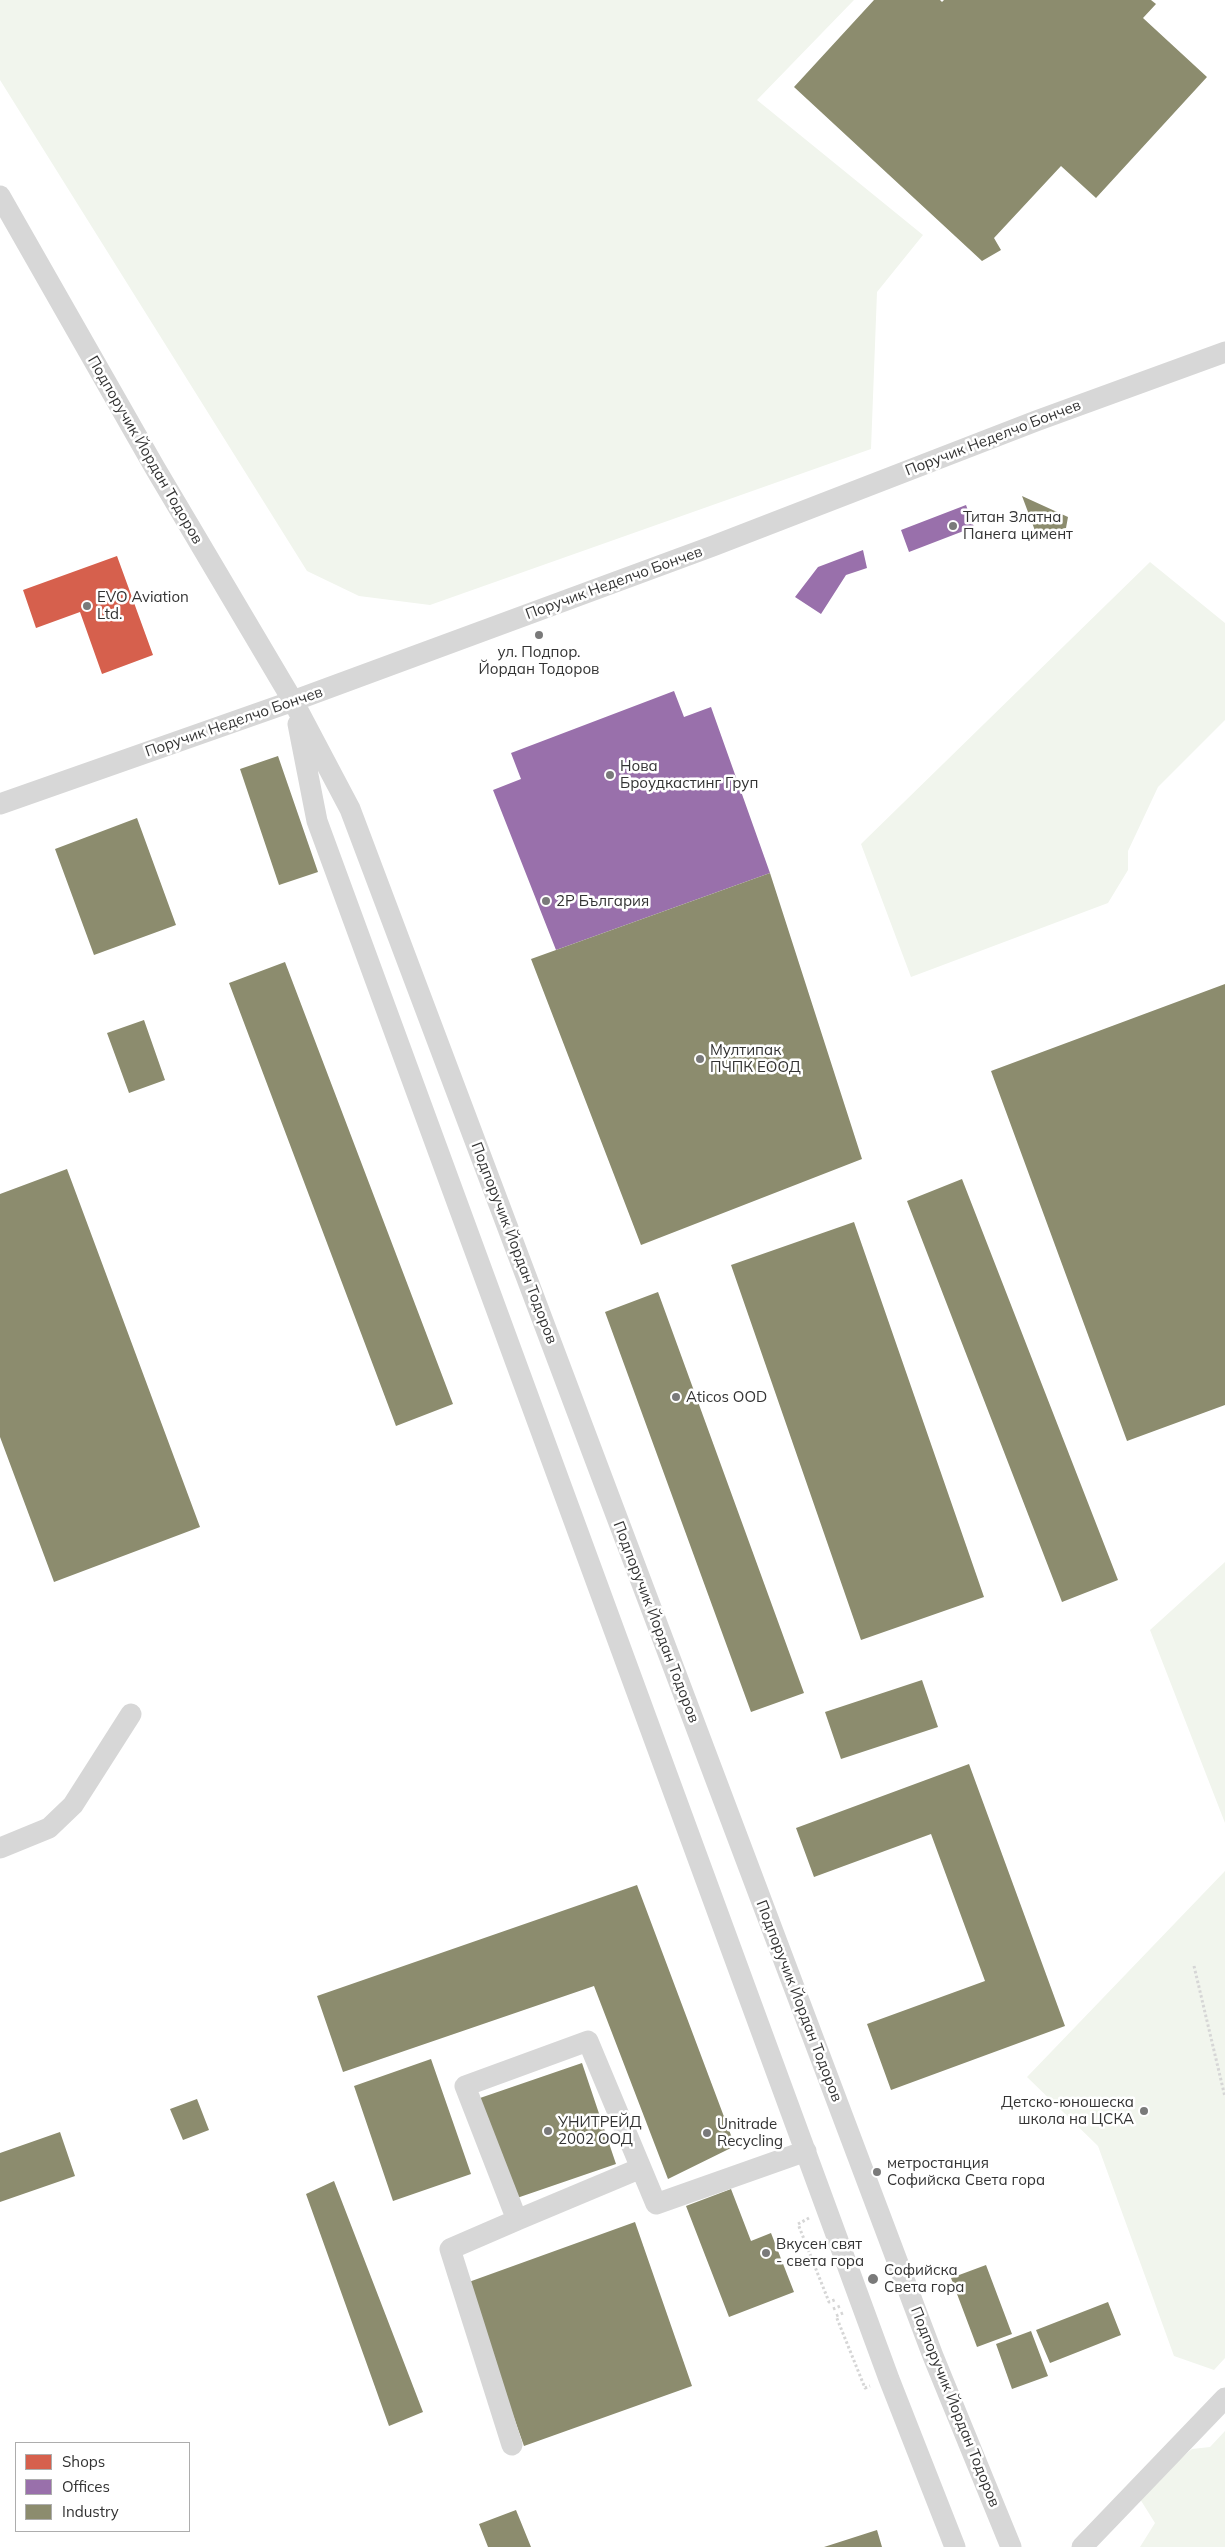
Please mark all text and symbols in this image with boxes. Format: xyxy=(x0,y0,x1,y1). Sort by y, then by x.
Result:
street label: Подпоручик Йордан Тодоров xyxy=(84,353,206,547)
street label: Поручик Неделчо Бончев xyxy=(903,396,1083,480)
place label: Титан Златна Панега цимент xyxy=(963,508,1073,543)
marker: Титан Златна Панега цимент xyxy=(947,520,959,532)
street label: Поручик Неделчо Бончев xyxy=(523,543,705,623)
place label: EVO Aviation Ltd. xyxy=(97,588,189,623)
marker: EVO Aviation Ltd. xyxy=(81,600,93,612)
marker: ул. Подпор. Йордан Тодоров xyxy=(533,629,545,641)
place label: ул. Подпор. Йордан Тодоров xyxy=(479,643,599,678)
street label: Поручик Неделчо Бончев xyxy=(143,683,325,761)
place label: Нова Броудкастинг Груп xyxy=(620,757,758,792)
marker: Нова Броудкастинг Груп xyxy=(604,769,616,781)
place label: 2Р България xyxy=(556,892,649,910)
marker: 2Р България xyxy=(540,895,552,907)
place label: Мултипак ПЧПК ЕООД xyxy=(710,1041,801,1076)
marker: Мултипак ПЧПК ЕООД xyxy=(694,1053,706,1065)
street label: Подпоручик Йордан Тодоров xyxy=(467,1140,561,1346)
place label: Aticos OOD xyxy=(686,1388,767,1406)
marker: Aticos OOD xyxy=(670,1391,682,1403)
street label: Подпоручик Йордан Тодоров xyxy=(609,1519,703,1725)
street label: Подпоручик Йордан Тодоров xyxy=(752,1898,846,2104)
place label: Детско-юношеска школа на ЦСКА xyxy=(1001,2093,1134,2128)
marker: Детско-юношеска школа на ЦСКА xyxy=(1138,2105,1150,2117)
place label: УНИТРЕЙД 2002 ООД xyxy=(558,2113,642,2148)
place label: Unitrade Recycling xyxy=(717,2115,783,2150)
marker: УНИТРЕЙД 2002 ООД xyxy=(542,2125,554,2137)
marker: Unitrade Recycling xyxy=(701,2127,713,2139)
place label: метростанция Софийска Света гора xyxy=(887,2154,1045,2189)
marker: метростанция Софийска Света гора xyxy=(871,2166,883,2178)
place label: Вкусен свят - света гора xyxy=(776,2235,864,2270)
marker: Вкусен свят - света гора xyxy=(760,2247,772,2259)
place label: Софийска Света гора xyxy=(884,2261,965,2296)
marker: Софийска Света гора xyxy=(866,2272,880,2286)
street label: Подпоручик Йордан Тодоров xyxy=(906,2304,1004,2510)
legend xyxy=(15,2442,190,2532)
text: Shops xyxy=(62,2452,105,2471)
text: Offices xyxy=(62,2477,110,2496)
text: Industry xyxy=(62,2502,119,2521)

